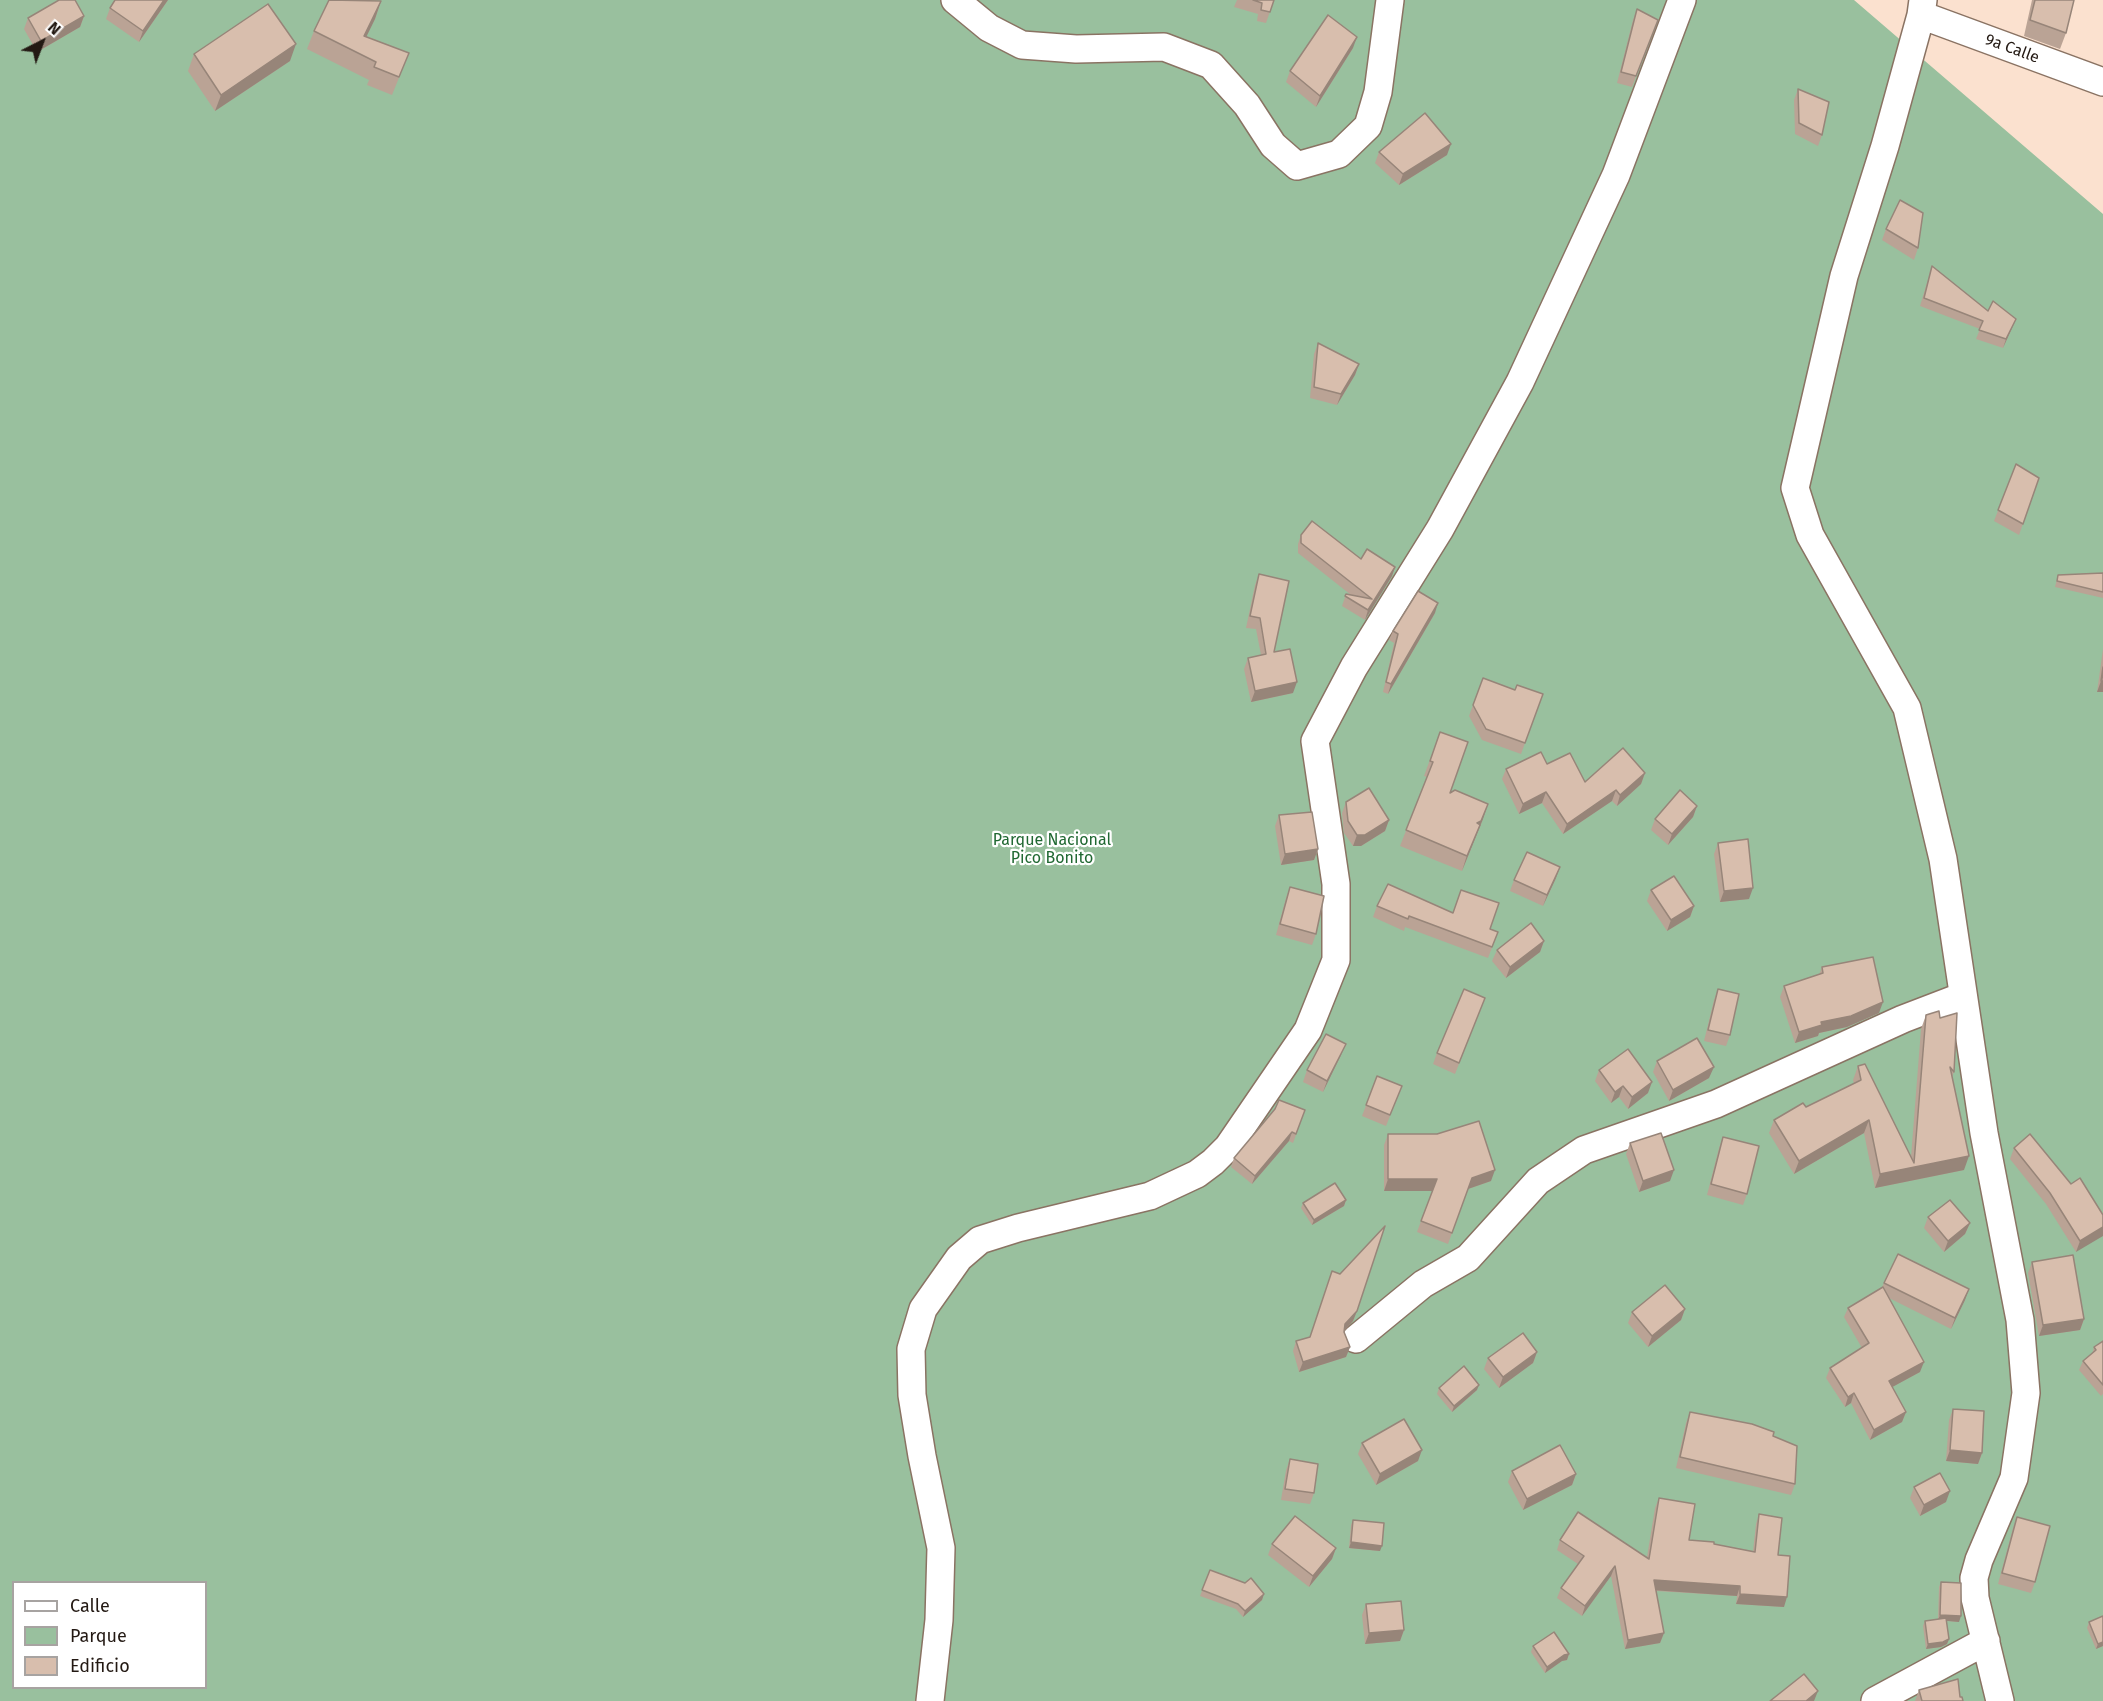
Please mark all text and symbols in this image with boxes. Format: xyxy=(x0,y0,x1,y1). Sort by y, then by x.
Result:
north arrow xyxy=(12,12,72,72)
text: N xyxy=(44,18,65,39)
street label: 9a Calle xyxy=(1982,30,2042,68)
park label: Parque Nacional Pico Bonito xyxy=(993,831,1111,869)
legend xyxy=(12,1581,207,1689)
text: Calle xyxy=(70,1595,110,1617)
text: Parque xyxy=(70,1625,127,1647)
text: Edificio xyxy=(70,1655,130,1677)

